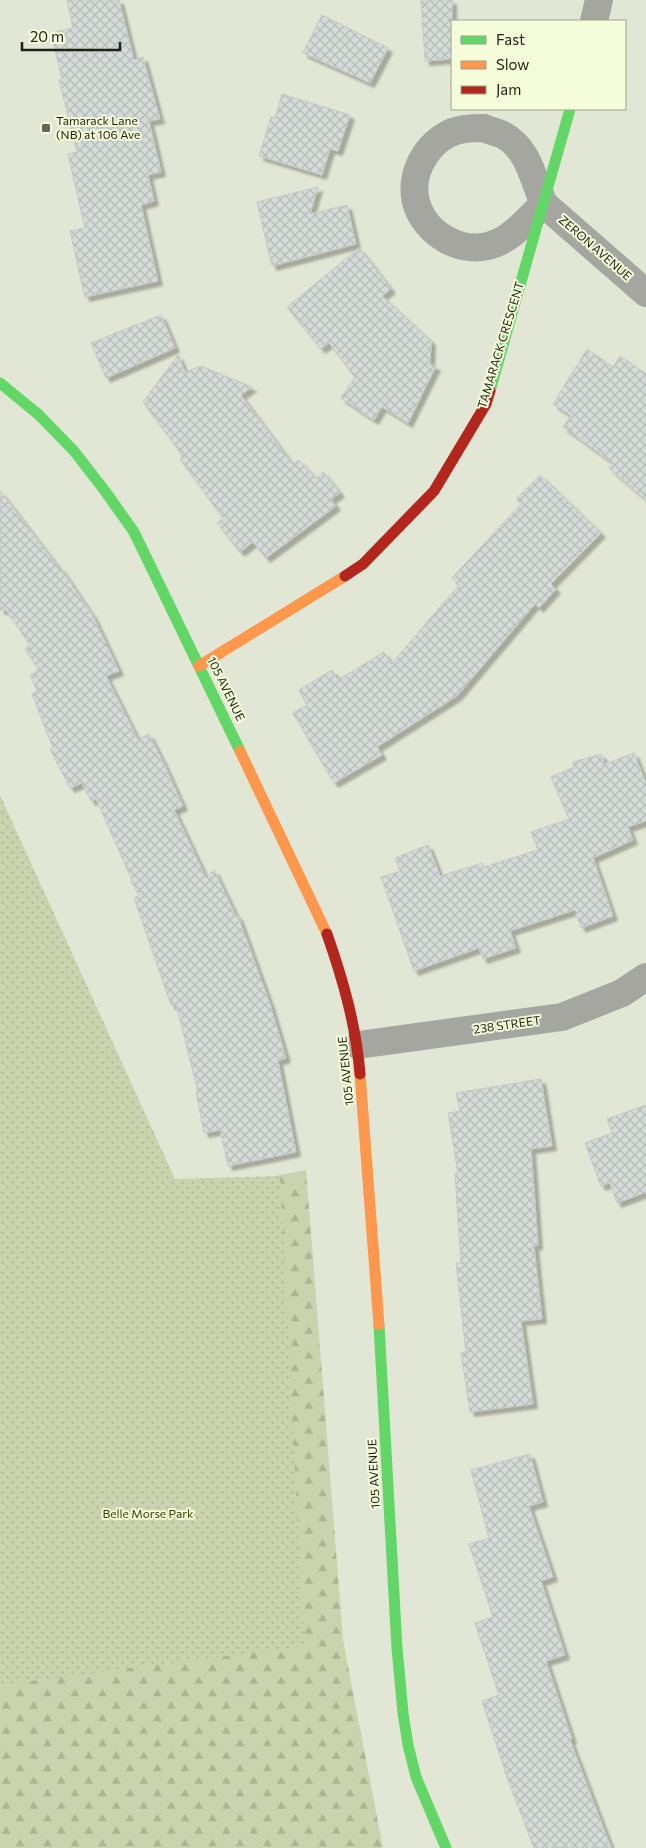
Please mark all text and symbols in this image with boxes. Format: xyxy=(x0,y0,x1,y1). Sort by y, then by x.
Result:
scale bar xyxy=(22,20,120,52)
legend xyxy=(451,20,626,110)
text: 20 m xyxy=(30,27,64,45)
text: Fast xyxy=(496,30,525,48)
text: Slow xyxy=(496,55,529,73)
text: Jam xyxy=(496,80,521,98)
place label: Tamarack Lane (NB) at 106 Ave xyxy=(56,113,140,141)
marker: Tamarack Lane (NB) at 106 Ave xyxy=(40,122,52,134)
street label: ZERON AVENUE xyxy=(556,212,635,283)
street label: TAMARACK CRESCENT xyxy=(474,279,526,410)
street label: 105 AVENUE xyxy=(205,654,249,723)
street label: 238 STREET xyxy=(472,1012,542,1036)
street label: 105 AVENUE xyxy=(334,1036,356,1107)
street label: 105 AVENUE xyxy=(364,1439,382,1509)
park label: Belle Morse Park xyxy=(102,1506,194,1520)

